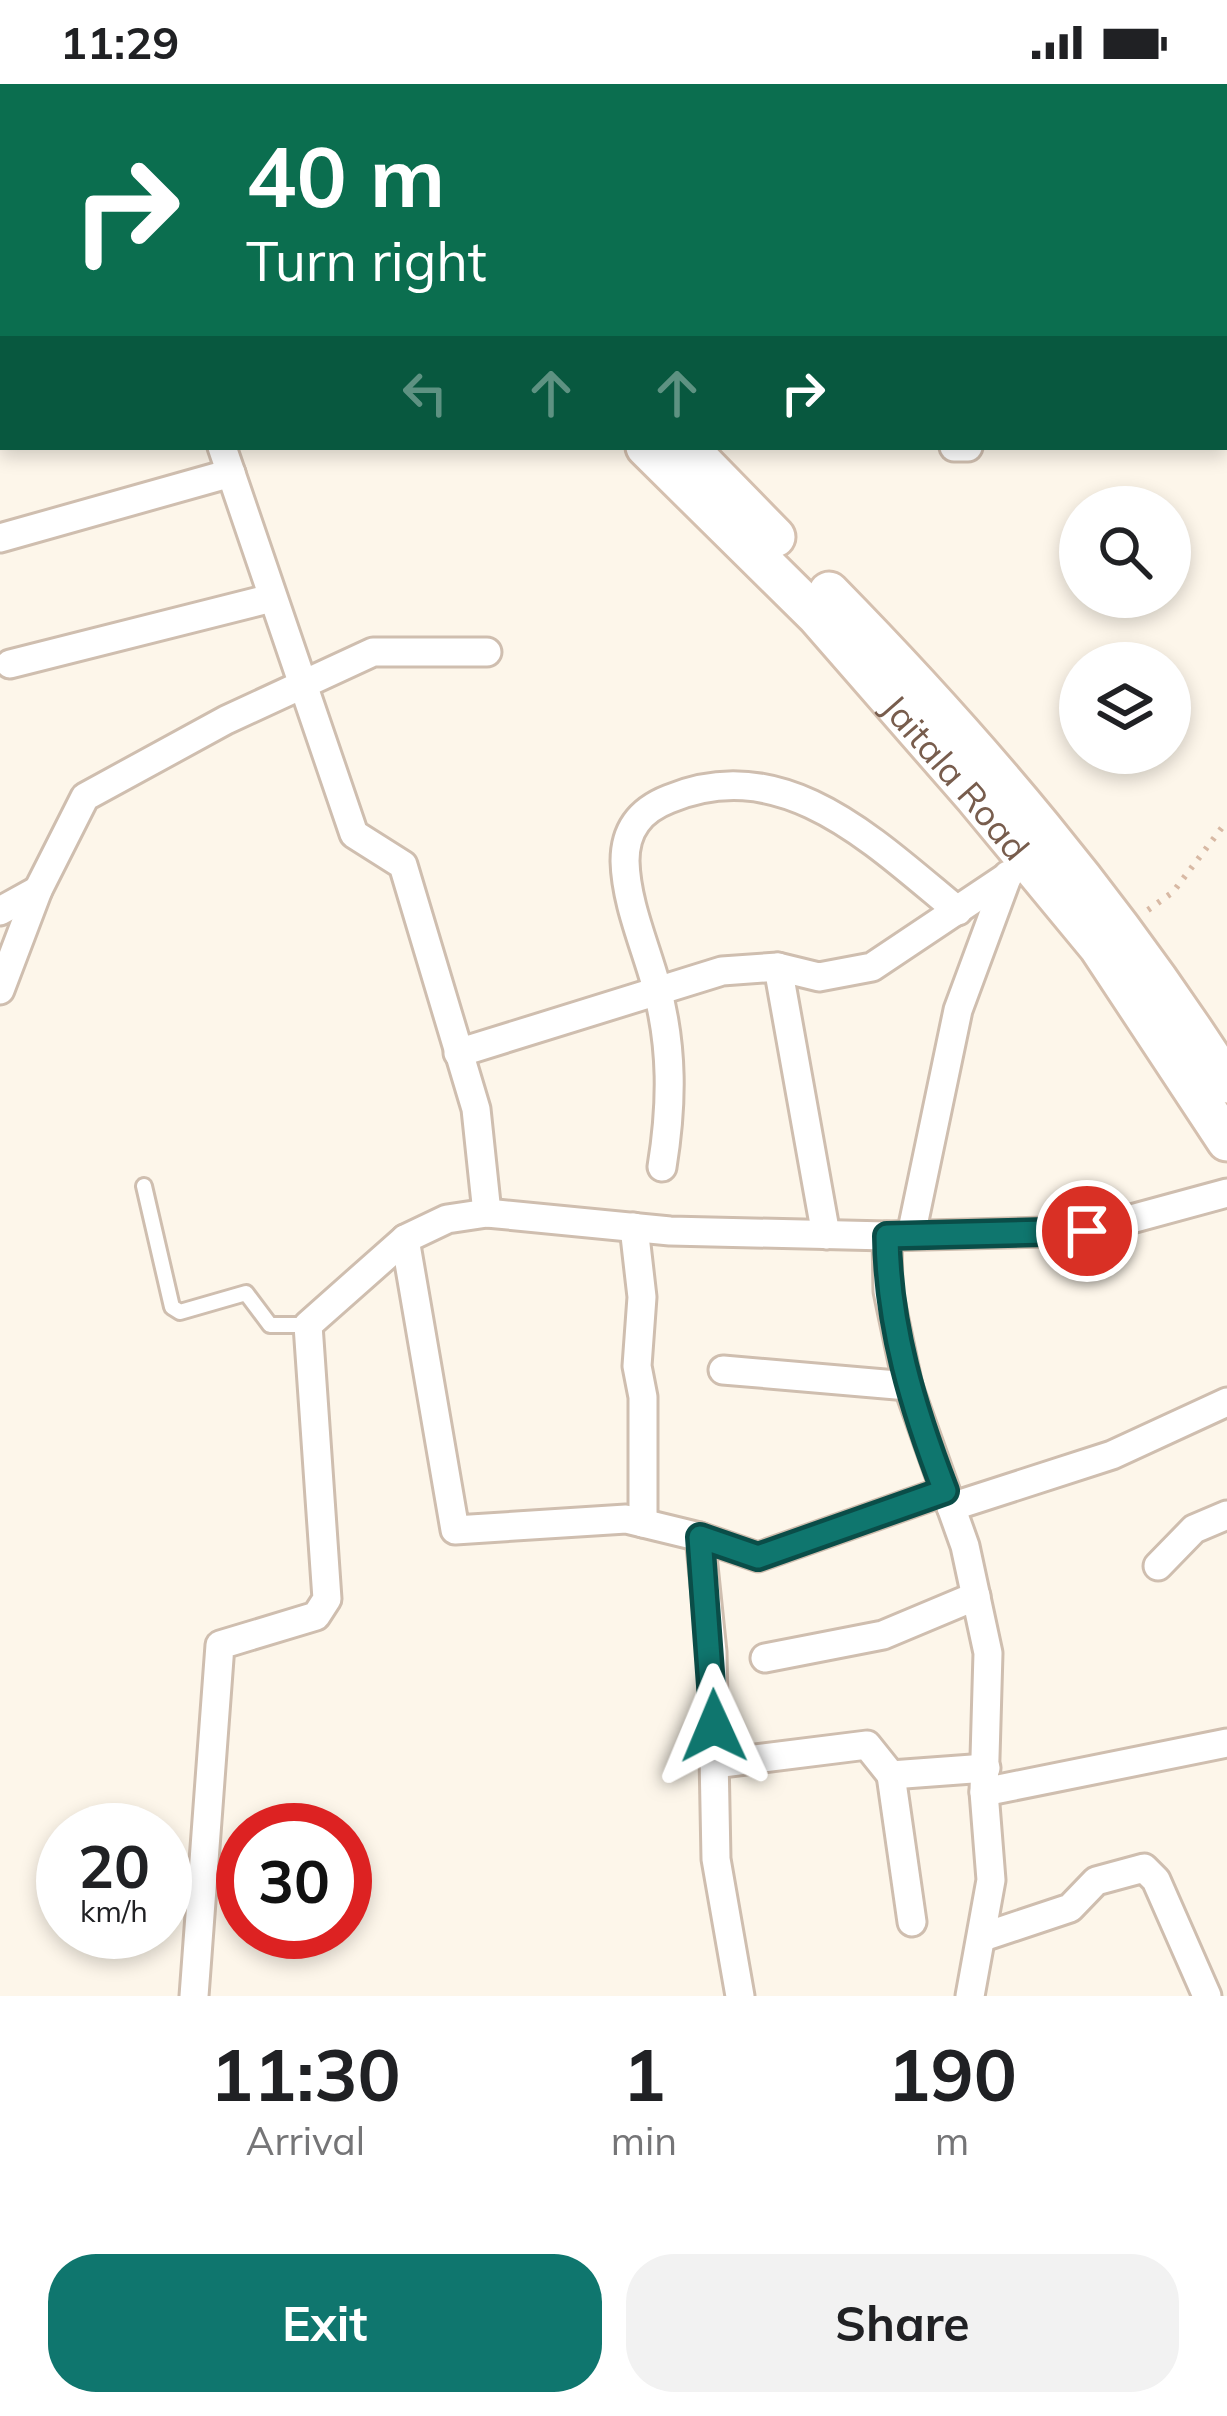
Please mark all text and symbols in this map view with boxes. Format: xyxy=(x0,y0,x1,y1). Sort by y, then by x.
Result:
text: 11:29 xyxy=(60,14,179,70)
text: 40 m xyxy=(246,123,445,228)
icon: right xyxy=(48,132,204,288)
text: Turn right xyxy=(246,227,487,295)
icon: left xyxy=(392,360,458,426)
icon: ahead xyxy=(518,360,584,426)
icon: ahead xyxy=(644,360,710,426)
icon: right xyxy=(770,360,836,426)
map controls xyxy=(1059,486,1191,774)
button: search xyxy=(1059,486,1191,618)
button: layers xyxy=(1059,642,1191,774)
street label: Jaitala Road xyxy=(873,684,1040,869)
pin xyxy=(1036,1180,1138,1282)
icon: arrive xyxy=(1054,1198,1120,1264)
position arrow xyxy=(651,1663,777,1789)
speed limit sign: 30 xyxy=(216,1803,372,1959)
text: 20 xyxy=(78,1828,150,1903)
text: km/h xyxy=(80,1892,148,1930)
text: 11:30 xyxy=(210,2029,401,2119)
text: 1 xyxy=(622,2029,666,2119)
text: 190 xyxy=(887,2029,1017,2119)
text: Arrival xyxy=(246,2116,365,2165)
text: min xyxy=(611,2116,677,2165)
text: m xyxy=(935,2116,969,2165)
button: Exit xyxy=(48,2254,602,2392)
button: Share xyxy=(626,2254,1179,2392)

